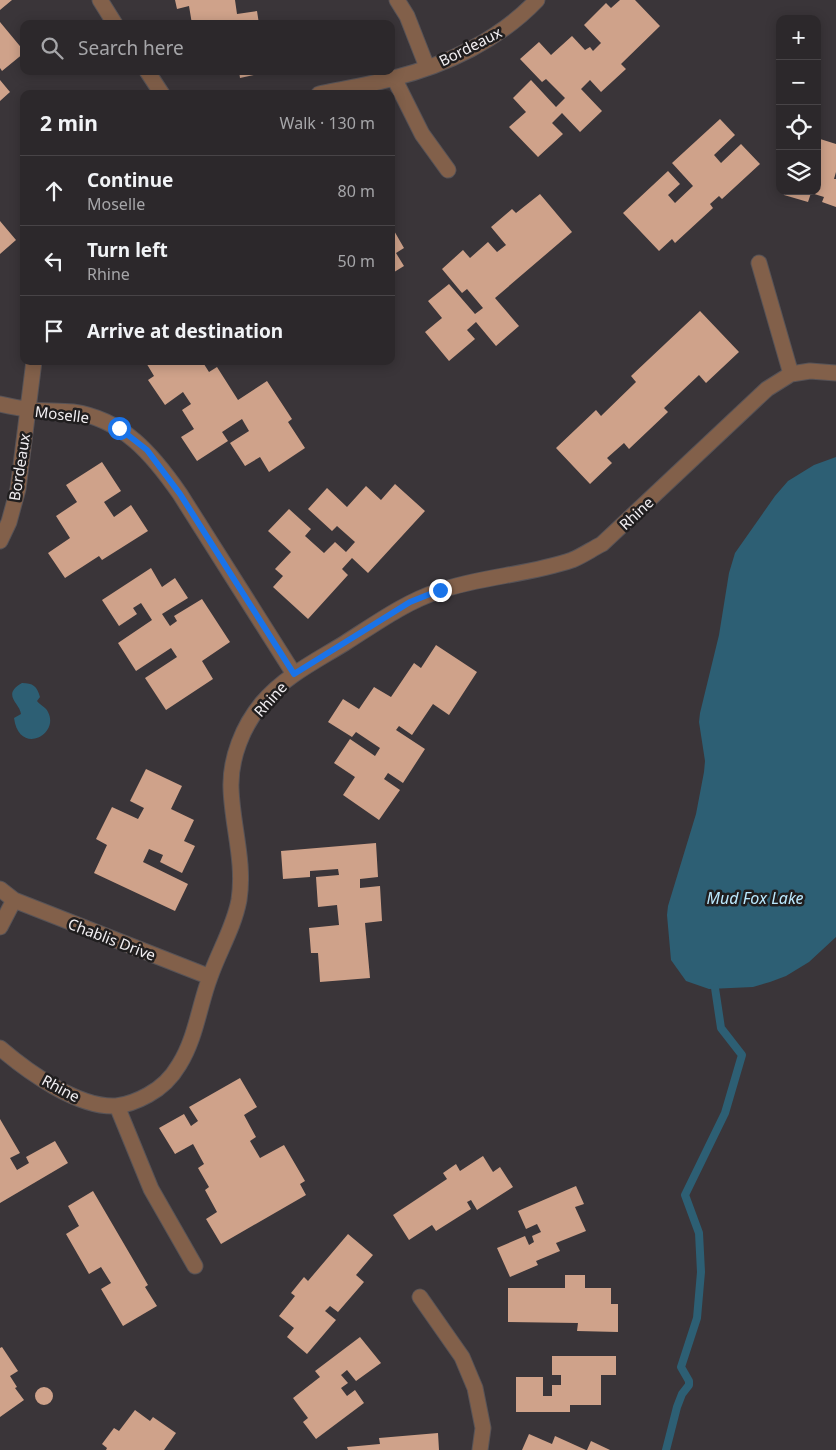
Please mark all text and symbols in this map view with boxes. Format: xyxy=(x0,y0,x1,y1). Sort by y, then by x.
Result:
map controls xyxy=(776,15,821,195)
button: + xyxy=(776,15,821,60)
search box xyxy=(20,20,395,75)
street label: Bordeaux xyxy=(435,22,505,70)
icon: search xyxy=(38,34,66,62)
text: Search here xyxy=(78,35,184,61)
button: − xyxy=(776,60,821,105)
button: locate xyxy=(776,105,821,150)
text: 2 min xyxy=(40,109,98,137)
text: Walk · 130 m xyxy=(280,112,375,134)
button: layers xyxy=(776,150,821,195)
text: Continue xyxy=(87,167,173,193)
icon: ahead xyxy=(40,177,68,205)
text: 80 m xyxy=(338,180,375,202)
text: Moselle xyxy=(87,193,145,215)
text: Turn left xyxy=(87,237,168,263)
icon: left xyxy=(40,247,68,275)
text: 50 m xyxy=(338,250,375,272)
text: Rhine xyxy=(87,263,130,285)
icon: arrive xyxy=(40,317,68,345)
text: Arrive at destination xyxy=(87,318,283,344)
street label: Moselle xyxy=(34,401,90,427)
route start xyxy=(108,417,131,440)
street label: Bordeaux xyxy=(4,432,34,502)
street label: Rhine xyxy=(614,492,658,534)
route end xyxy=(429,579,452,602)
street label: Rhine xyxy=(249,677,291,721)
water label: Mud Fox Lake xyxy=(707,887,804,909)
street label: Chablis Drive xyxy=(65,913,159,965)
street label: Rhine xyxy=(39,1070,83,1106)

